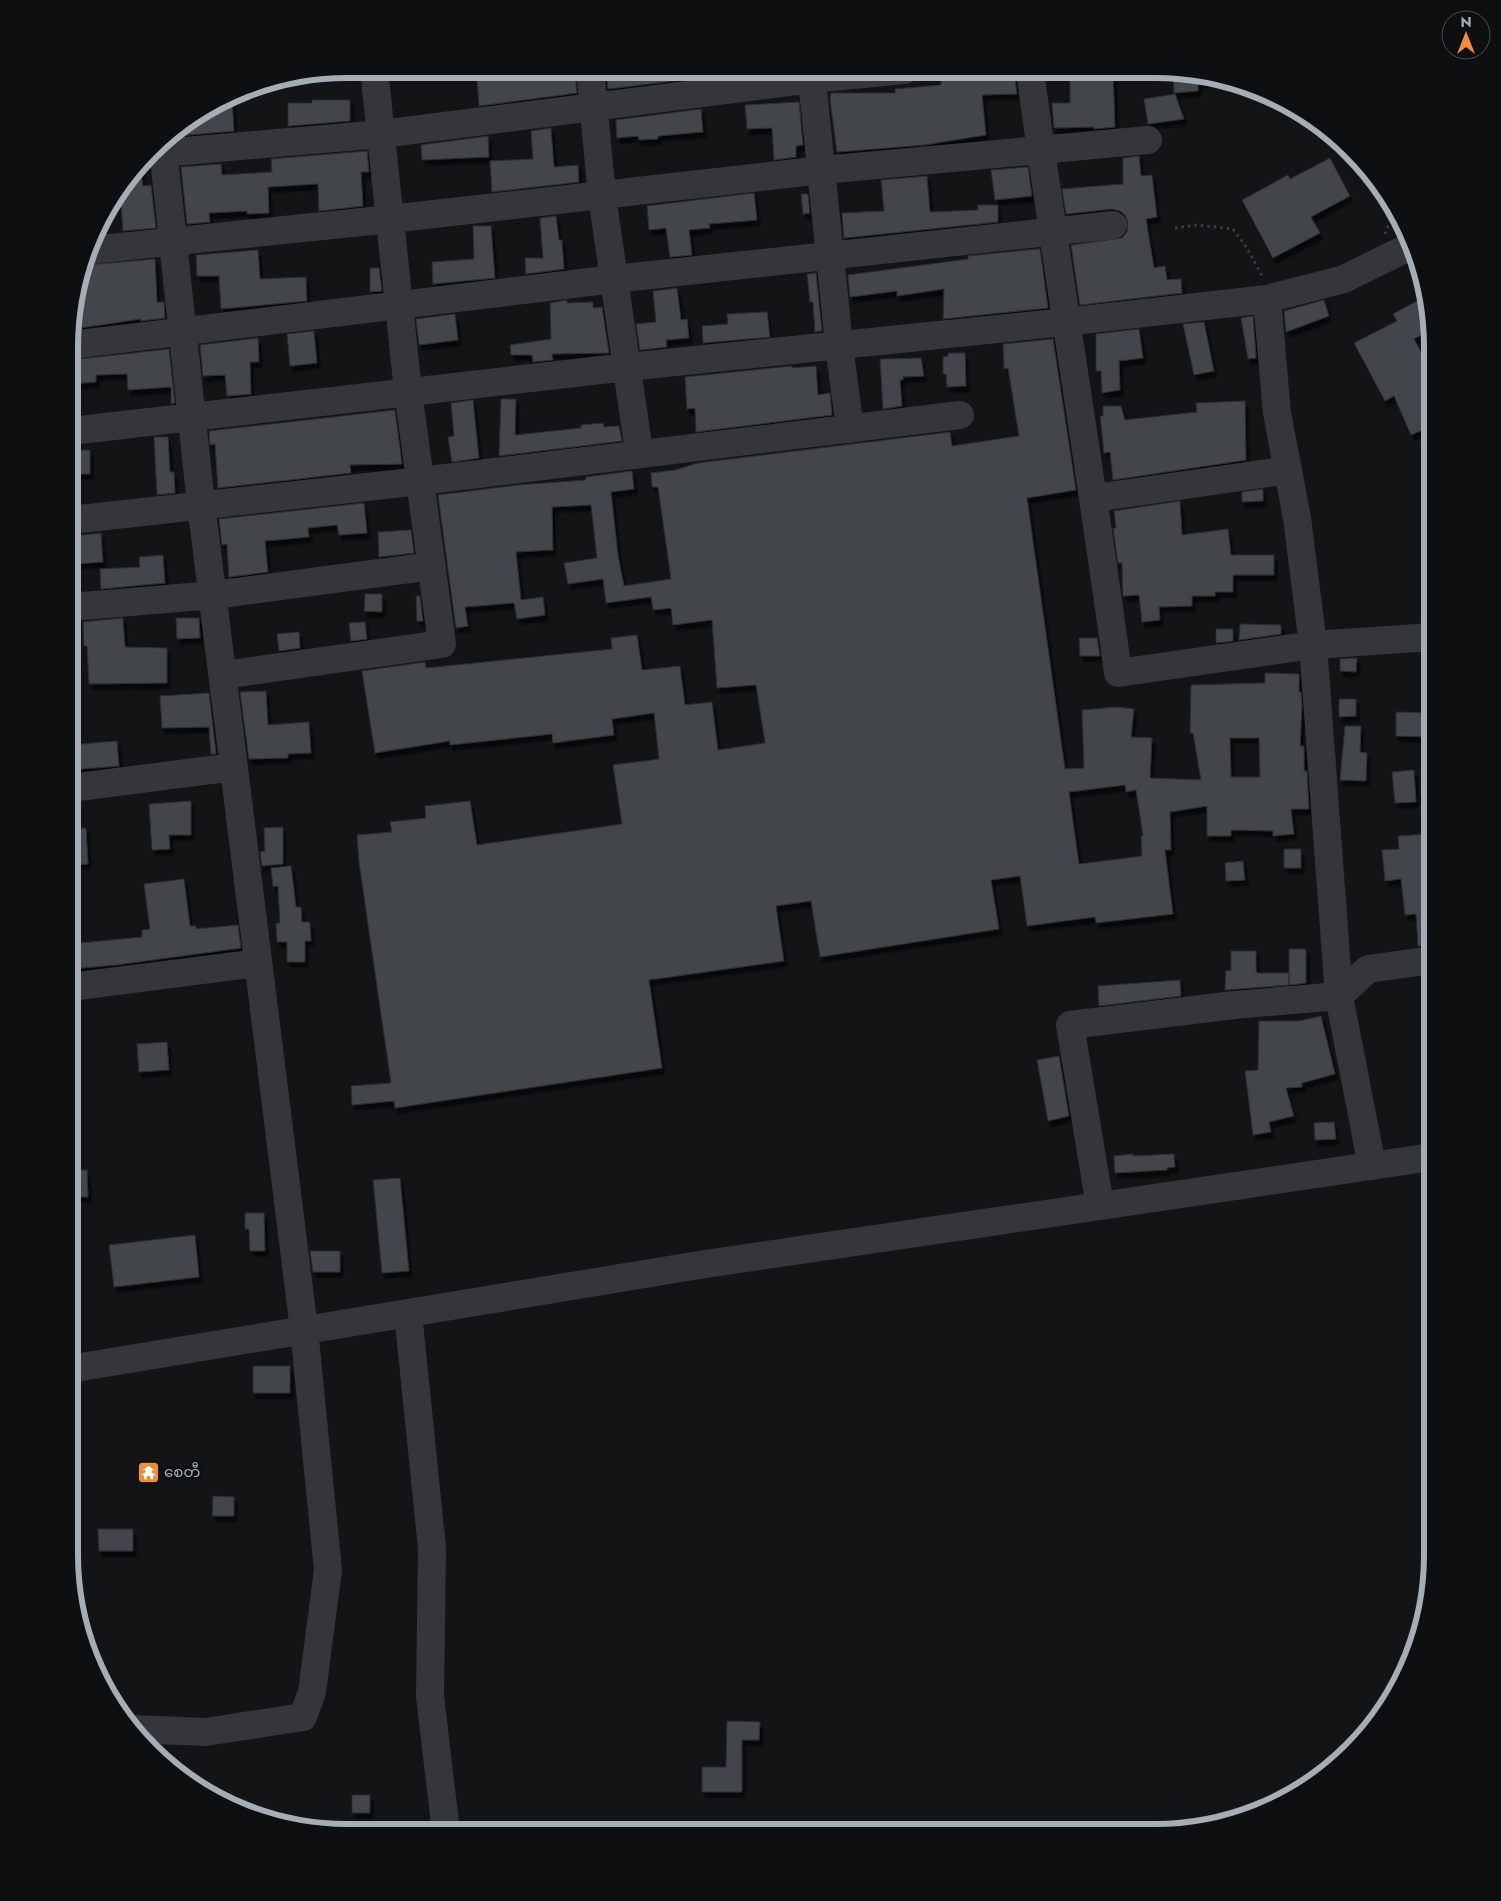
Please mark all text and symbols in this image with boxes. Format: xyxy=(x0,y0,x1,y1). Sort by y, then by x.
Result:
north arrow xyxy=(1441,10,1491,60)
text: N xyxy=(1460,12,1472,32)
temple icon: စေတီ xyxy=(136,1460,160,1484)
place label: စေတီ xyxy=(164,1461,200,1483)

